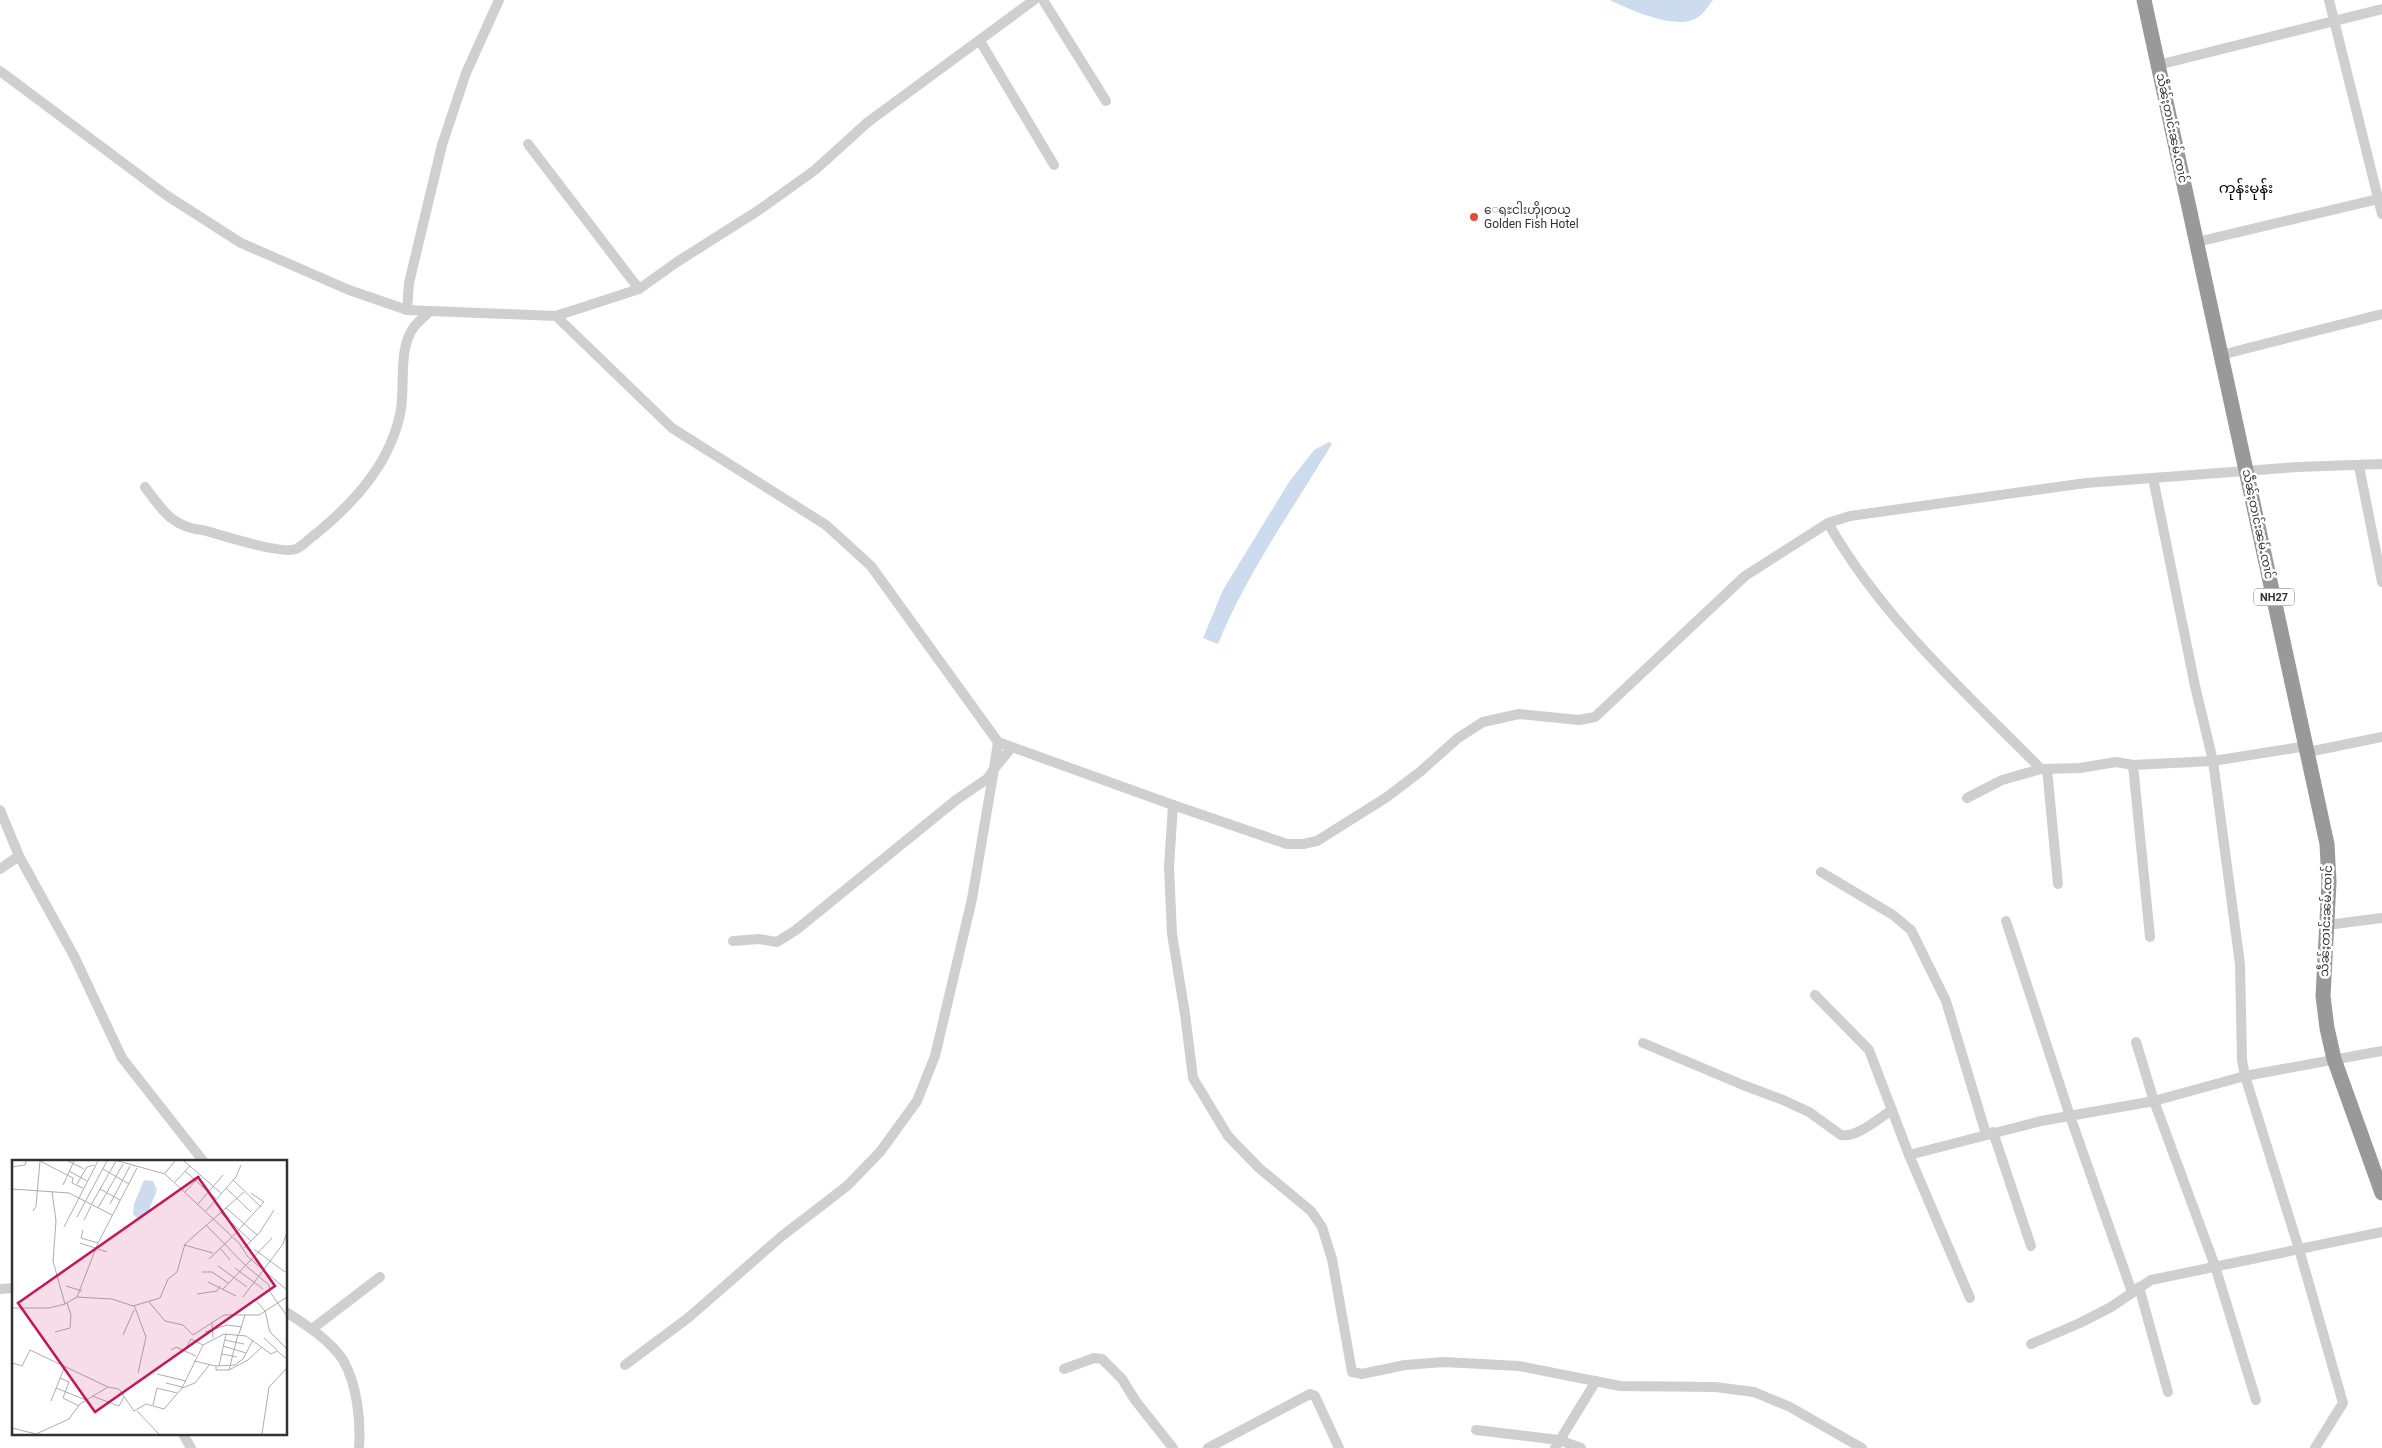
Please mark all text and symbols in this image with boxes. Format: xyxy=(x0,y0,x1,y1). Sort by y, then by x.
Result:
street label: သဵၼ်ႈတၢင်းၼမ်ႉၸၢင် xyxy=(2154,71,2192,184)
district label: ကုန်းမုန်း xyxy=(2219,178,2273,200)
place label: ေရႊငါးဟိုုတယ္ Golden Fish Hotel xyxy=(1484,201,1579,231)
marker: ေရႊငါးဟိုုတယ္ Golden Fish Hotel xyxy=(1468,211,1480,223)
street label: သဵၼ်ႈတၢင်းၼမ်ႉၸၢင် xyxy=(2240,467,2278,580)
road number: NH27 xyxy=(2254,588,2294,606)
street label: သဵၼ်ႈတၢင်းၼမ်ႉၸၢင် xyxy=(2315,865,2335,977)
inset map xyxy=(12,1160,288,1436)

